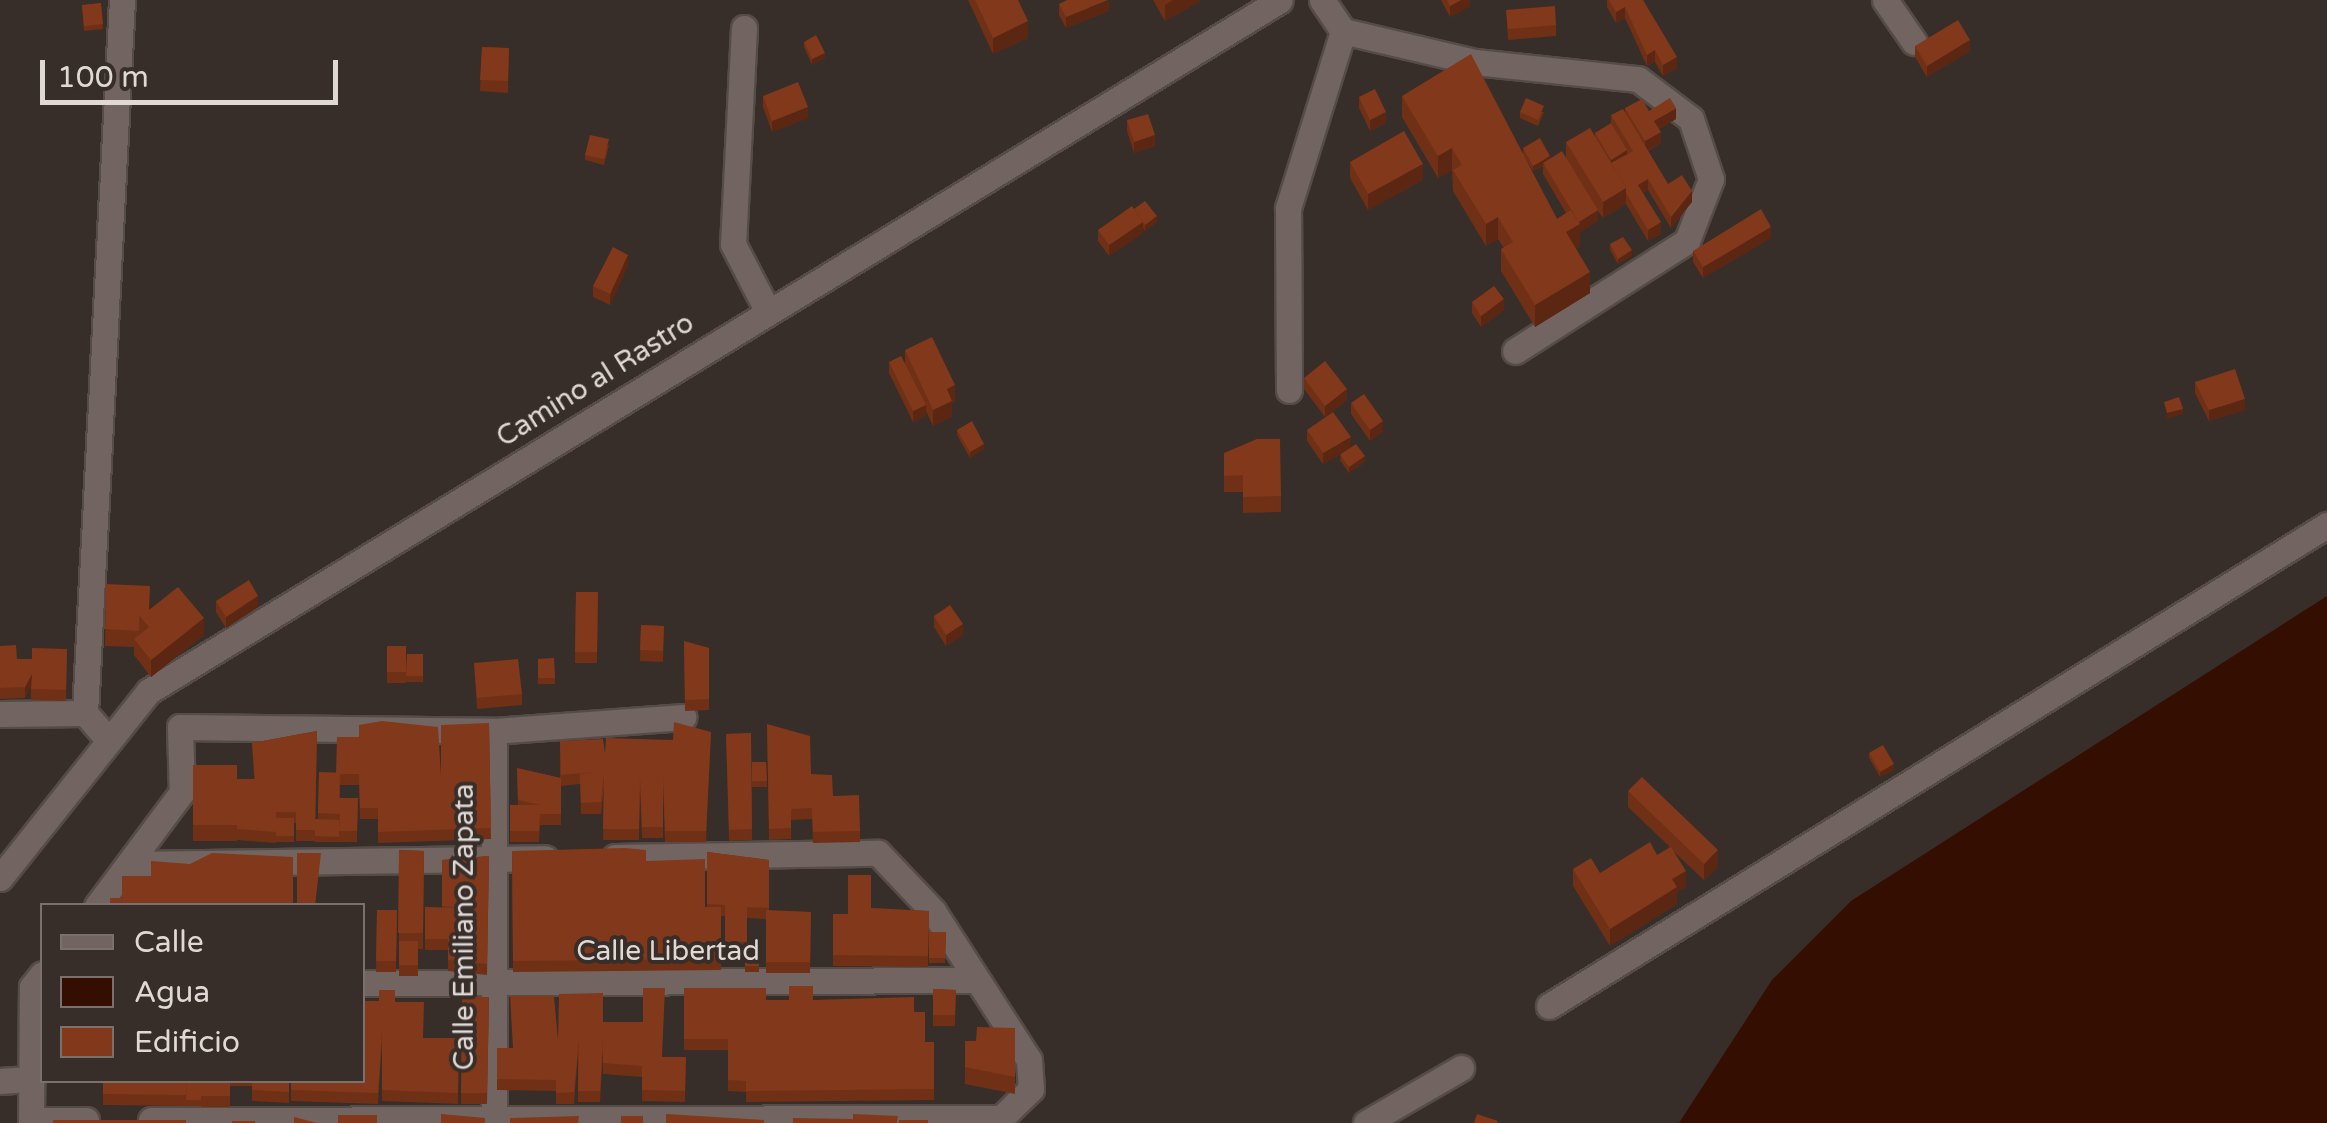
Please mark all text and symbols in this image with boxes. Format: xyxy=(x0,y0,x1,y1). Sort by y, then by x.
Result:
scale bar xyxy=(45,40,342,102)
text: 100 m xyxy=(57,59,149,96)
street label: Camino al Rastro xyxy=(490,306,700,454)
street label: Calle Emiliano Zapata xyxy=(447,784,481,1070)
legend xyxy=(40,903,365,1083)
text: Calle xyxy=(134,924,204,961)
street label: Calle Libertad xyxy=(576,934,760,968)
text: Agua xyxy=(134,974,210,1011)
text: Edificio xyxy=(134,1024,240,1061)

